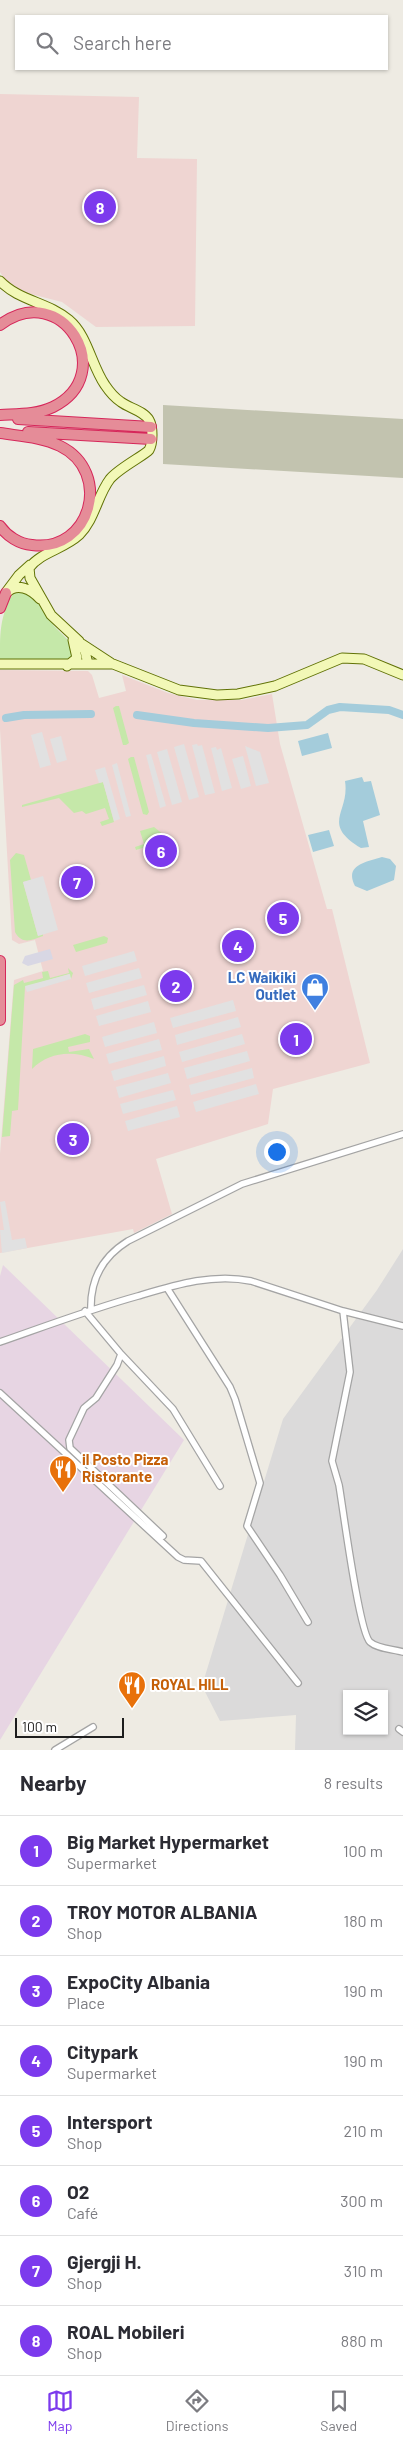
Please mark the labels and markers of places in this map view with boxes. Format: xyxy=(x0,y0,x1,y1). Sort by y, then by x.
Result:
pin: 8 xyxy=(84,188,116,226)
pin: 6 xyxy=(145,832,177,870)
pin: 7 xyxy=(61,863,93,901)
pin: 5 xyxy=(267,899,299,937)
pin: 4 xyxy=(222,927,254,965)
pin: 2 xyxy=(160,967,192,1005)
place label: LC Waikiki Outlet xyxy=(228,968,296,1003)
shop icon: LC Waikiki Outlet xyxy=(300,972,330,1011)
pin: 1 xyxy=(280,1020,312,1058)
pin: 3 xyxy=(57,1120,89,1158)
place label: il Posto Pizza Ristorante xyxy=(82,1450,168,1485)
restaurant icon: il Posto Pizza Ristorante xyxy=(48,1454,78,1493)
restaurant icon: ROYAL HILL xyxy=(117,1670,147,1709)
place label: ROYAL HILL xyxy=(151,1675,229,1693)

